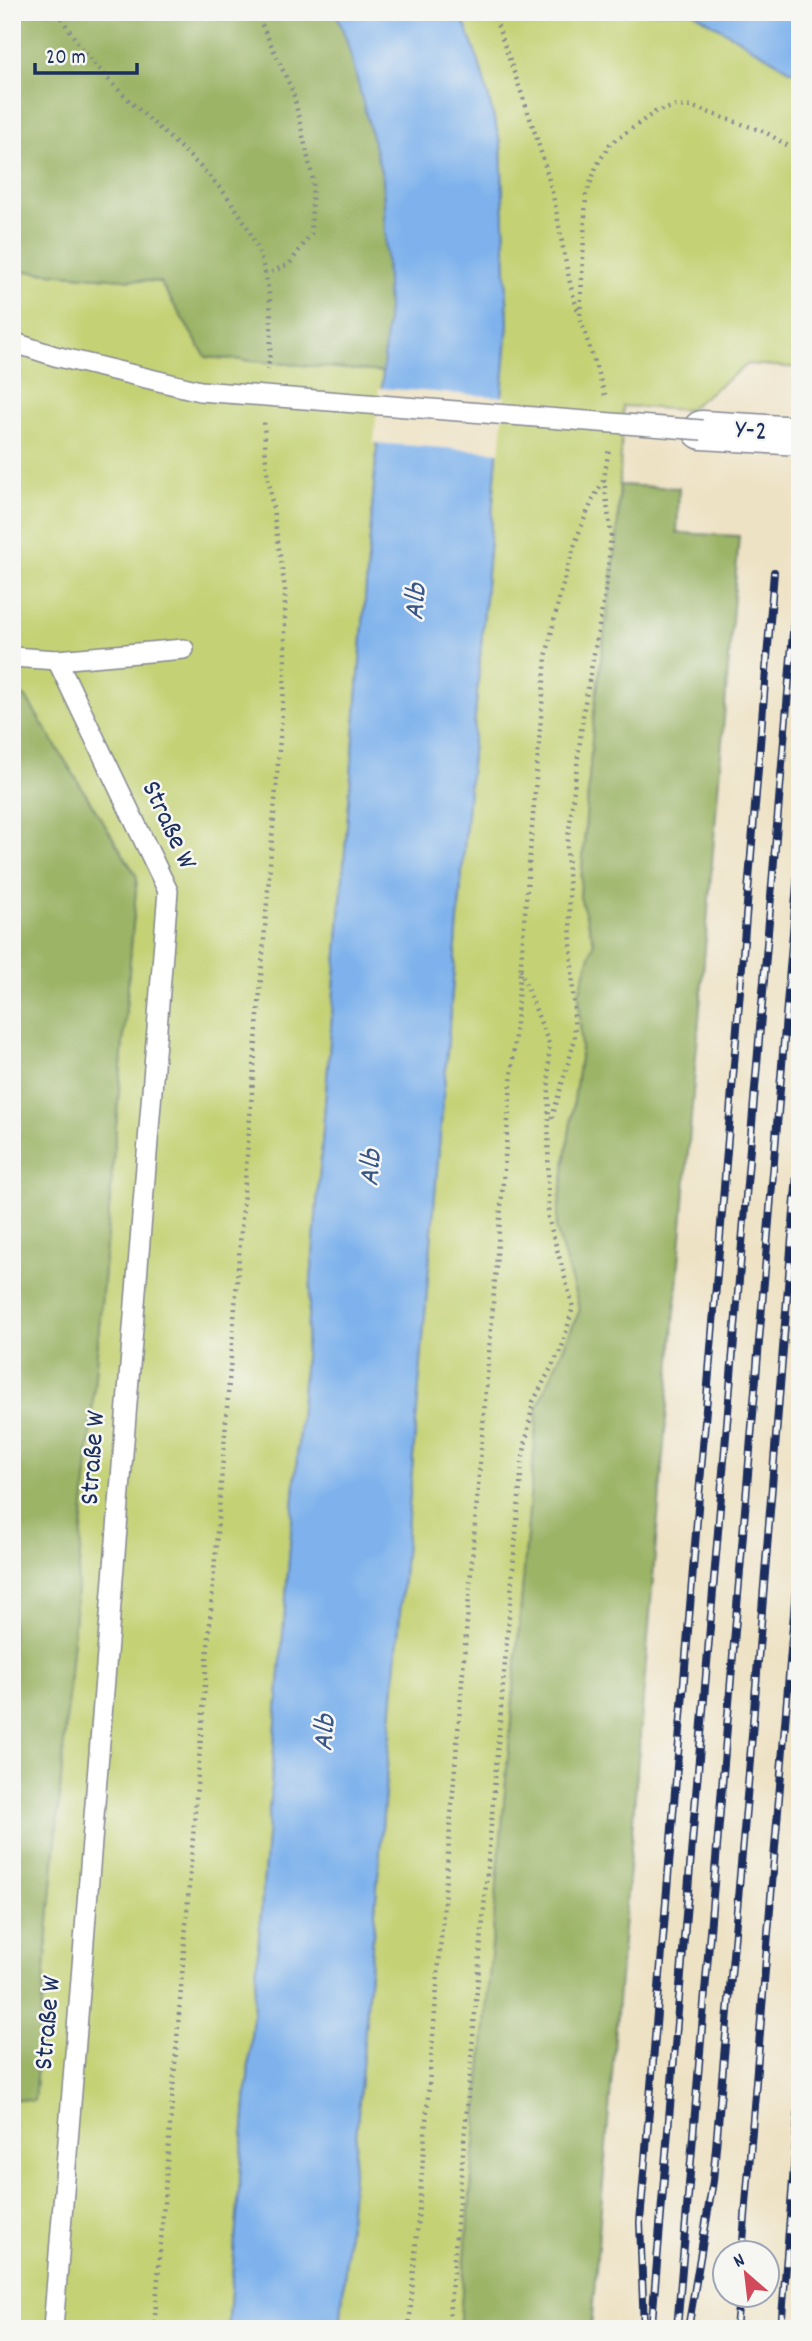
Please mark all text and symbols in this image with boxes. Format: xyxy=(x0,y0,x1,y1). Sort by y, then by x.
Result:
scale bar xyxy=(35,32,136,76)
text: 20 m xyxy=(46,44,86,74)
street label: Y-2 xyxy=(734,412,768,454)
water label: Alb xyxy=(395,579,441,622)
street label: Straße W xyxy=(129,775,205,878)
water label: Alb xyxy=(350,1145,396,1188)
street label: Straße W xyxy=(72,1409,118,1506)
water label: Alb xyxy=(304,1710,350,1753)
street label: Straße W xyxy=(26,1973,74,2072)
north arrow xyxy=(710,2240,780,2310)
text: N xyxy=(729,2248,750,2276)

